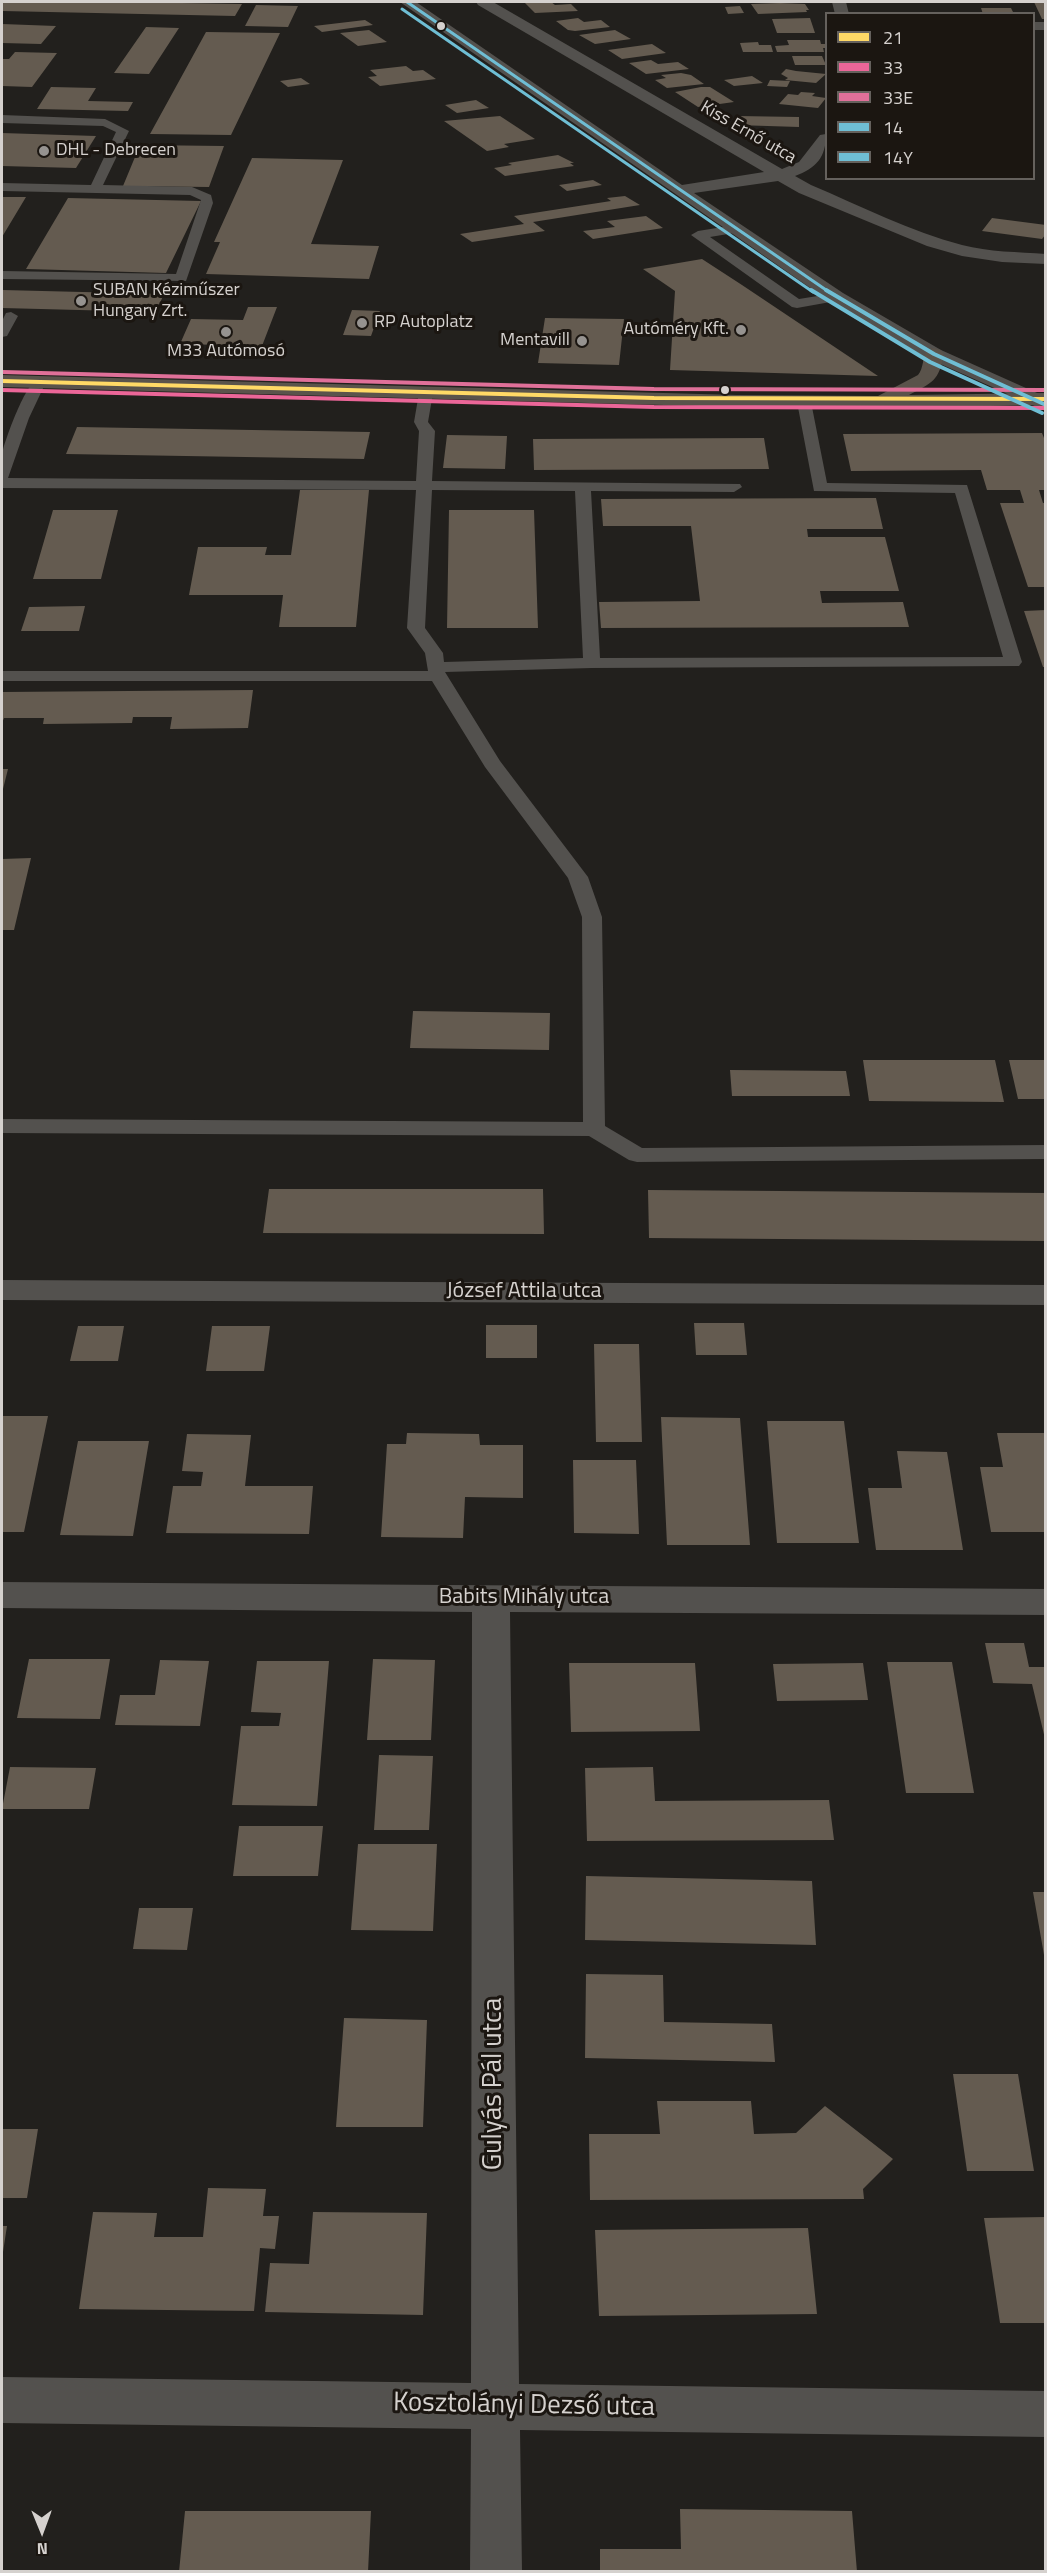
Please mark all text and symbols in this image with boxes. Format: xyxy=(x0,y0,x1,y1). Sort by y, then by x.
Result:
legend xyxy=(825,12,1035,180)
unlabelled marker xyxy=(435,20,447,32)
text: 21 xyxy=(883,24,903,51)
text: 33 xyxy=(883,54,903,81)
text: 33E xyxy=(883,84,913,111)
street label: Kiss Ernő utca xyxy=(696,97,800,169)
text: 14 xyxy=(883,114,903,141)
place label: DHL - Debrecen xyxy=(56,140,176,162)
marker: DHL - Debrecen xyxy=(37,144,51,158)
text: 14Y xyxy=(883,144,913,171)
place label: SUBAN Kéziműszer Hungary Zrt. xyxy=(93,280,240,322)
marker: SUBAN Kéziműszer Hungary Zrt. xyxy=(74,294,88,308)
place label: RP Autoplatz xyxy=(374,312,473,334)
marker: RP Autoplatz xyxy=(355,316,369,330)
place label: Autóméry Kft. xyxy=(624,319,729,341)
marker: Autóméry Kft. xyxy=(734,323,748,337)
marker: M33 Autómosó xyxy=(219,325,233,339)
place label: Mentavill xyxy=(500,330,570,352)
marker: Mentavill xyxy=(575,334,589,348)
place label: M33 Autómosó xyxy=(167,341,285,363)
unlabelled marker xyxy=(719,384,731,396)
street label: József Attila utca xyxy=(446,1279,602,1305)
street label: Babits Mihály utca xyxy=(439,1585,609,1611)
street label: Gulyás Pál utca xyxy=(478,1998,510,2170)
street label: Kosztolányi Dezső utca xyxy=(393,2388,655,2424)
north arrow xyxy=(12,2501,72,2561)
text: N xyxy=(37,2537,48,2561)

